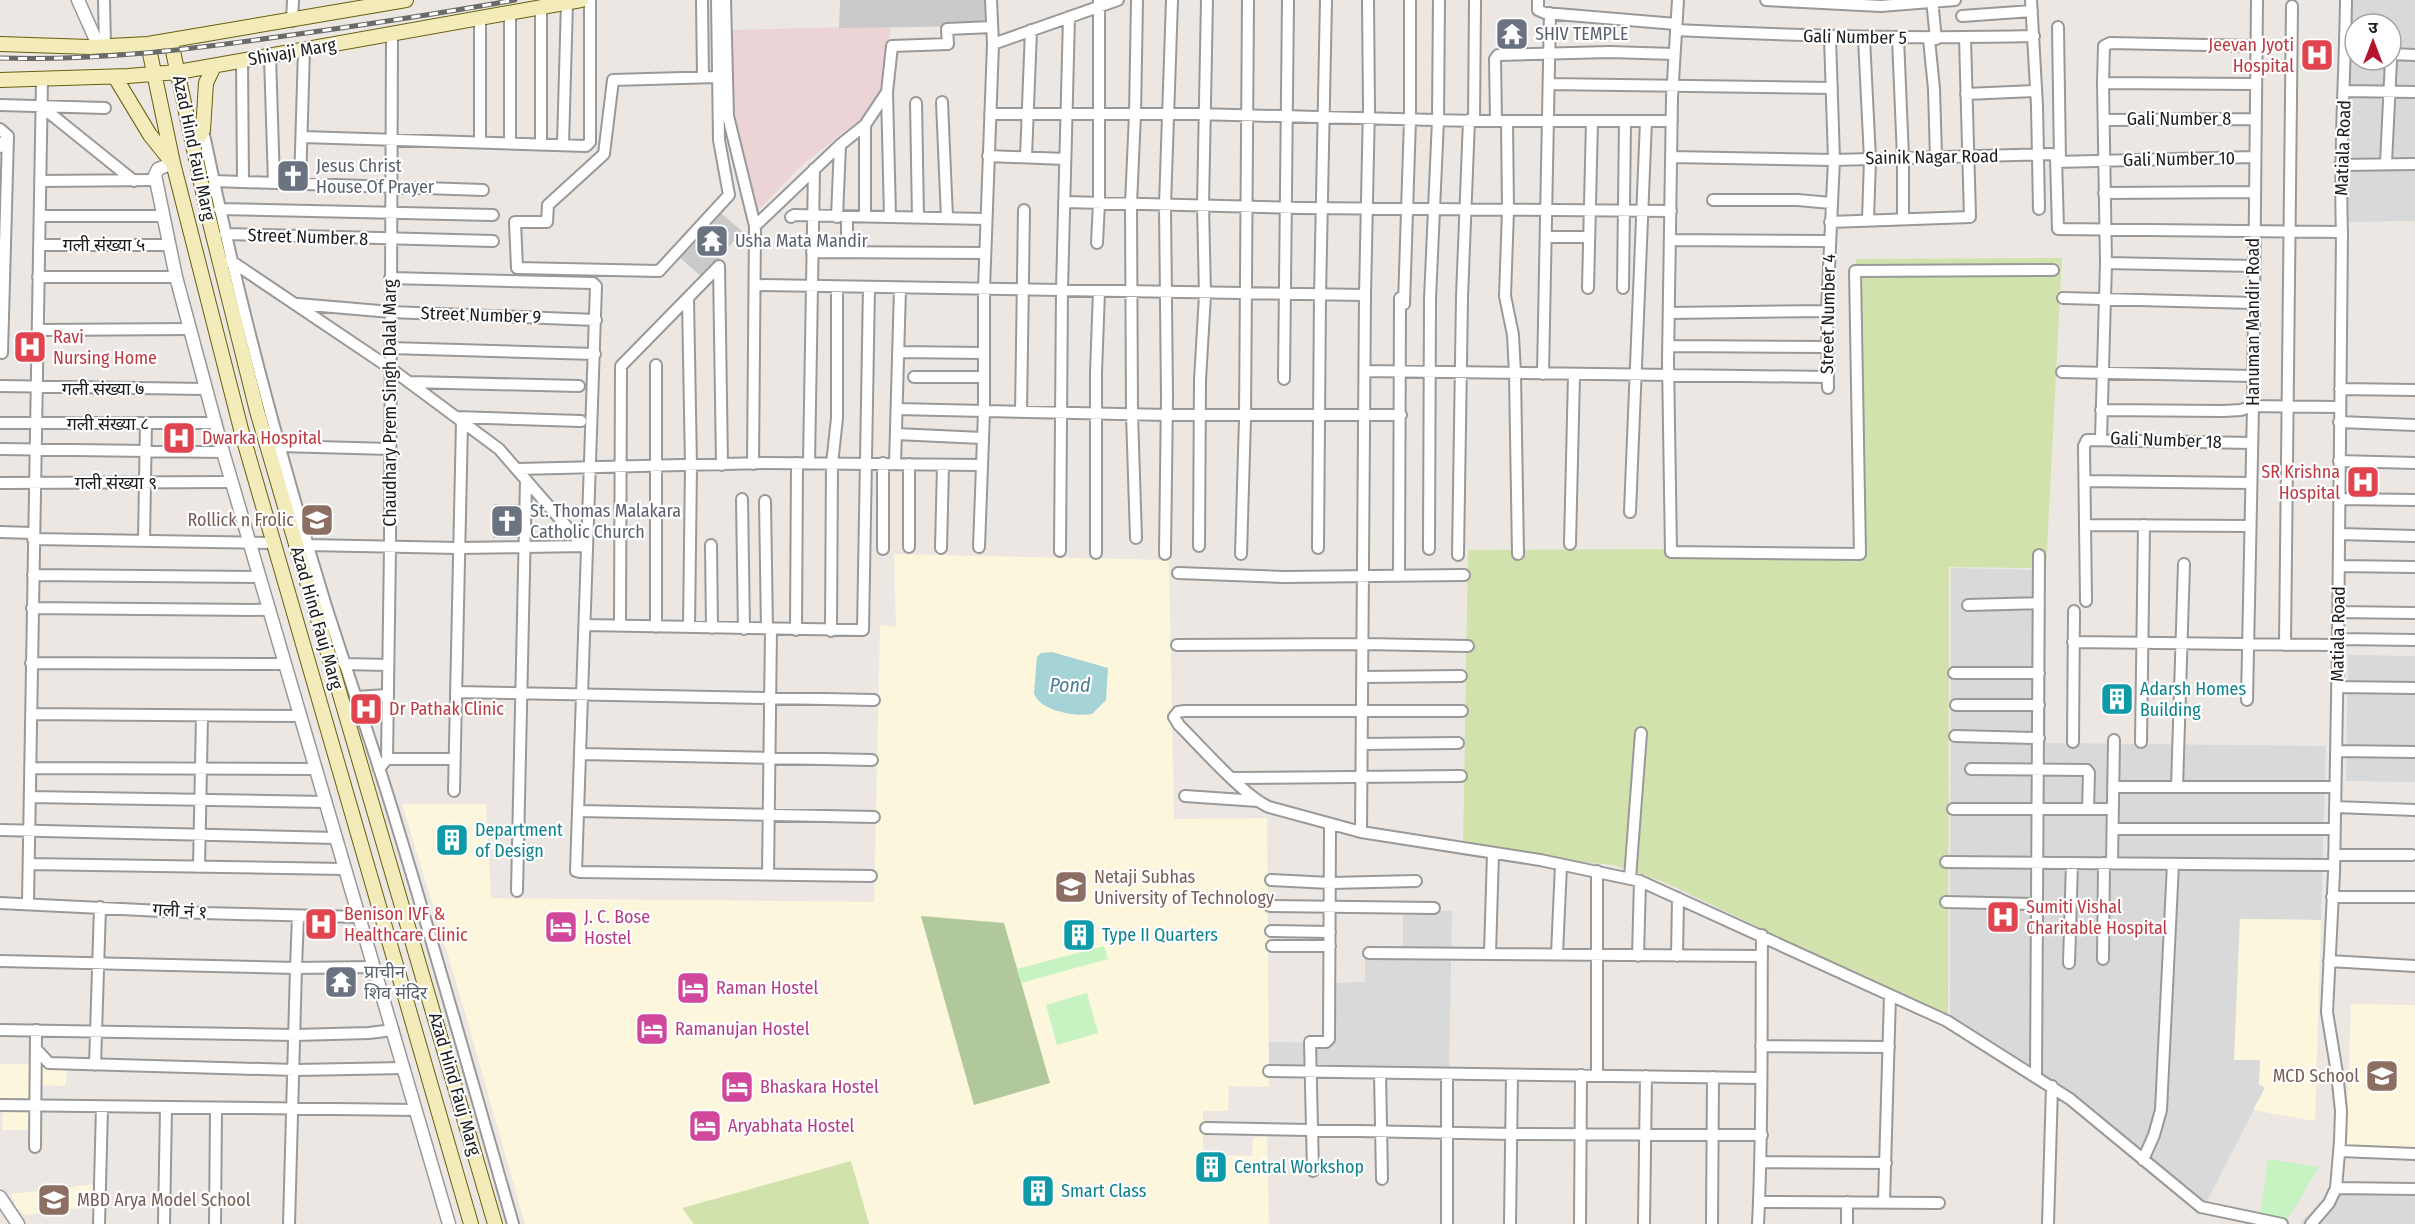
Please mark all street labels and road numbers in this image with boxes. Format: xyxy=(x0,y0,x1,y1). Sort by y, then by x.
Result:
street label: Gali Number 5 xyxy=(1803,25,1907,49)
street label: Shivaji Marg xyxy=(246,33,338,71)
street label: Azad Hind Fauj Marg xyxy=(168,73,220,223)
street label: Matiala Road xyxy=(2330,100,2356,196)
street label: Gali Number 8 xyxy=(2127,108,2231,130)
street label: Sainik Nagar Road xyxy=(1865,145,1999,169)
street label: Gali Number 10 xyxy=(2123,147,2235,171)
street label: Street Number 8 xyxy=(247,224,369,250)
street label: गली संख्या ५ xyxy=(63,234,145,256)
street label: Hanuman Mandir Road xyxy=(2242,238,2264,406)
street label: Street Number 4 xyxy=(1816,253,1840,374)
street label: Chaudhary Prem Singh Dalal Marg xyxy=(379,279,401,527)
street label: Street Number 9 xyxy=(420,302,542,328)
street label: गली संख्या ७ xyxy=(62,378,144,400)
street label: गली संख्या ८ xyxy=(67,413,149,435)
street label: Gali Number 18 xyxy=(2110,427,2222,453)
street label: गली संख्या ९ xyxy=(75,472,157,494)
street label: Azad Hind Fauj Marg xyxy=(286,544,348,693)
street label: Matiala Road xyxy=(2326,586,2350,682)
street label: गली नं १ xyxy=(152,899,208,923)
street label: Azad Hind Fauj Marg xyxy=(424,1010,486,1159)

